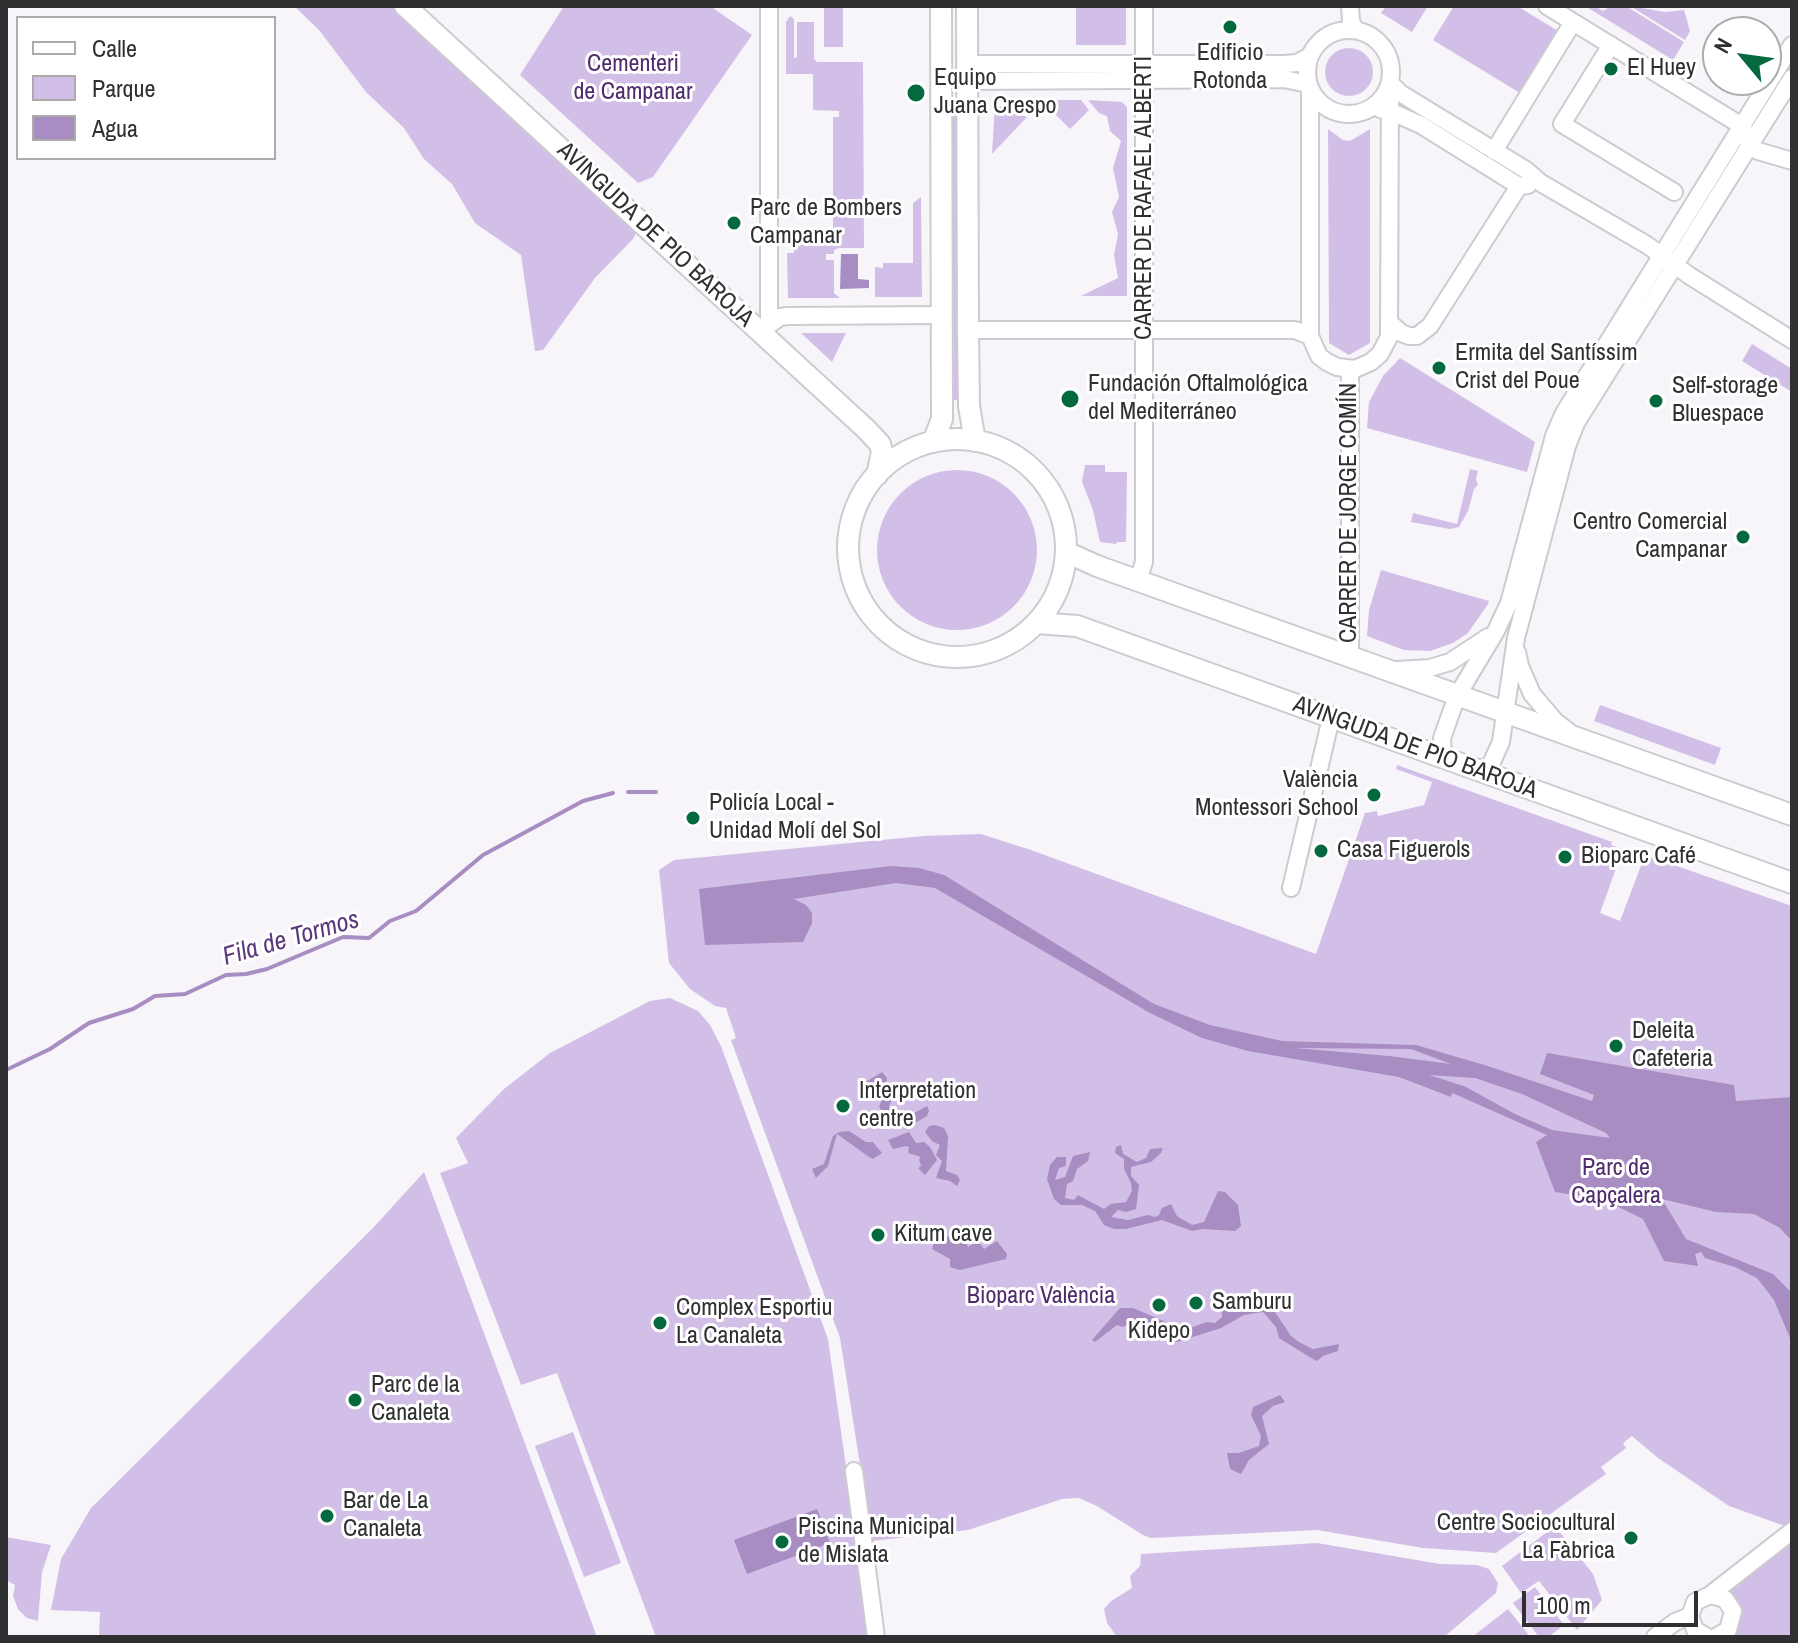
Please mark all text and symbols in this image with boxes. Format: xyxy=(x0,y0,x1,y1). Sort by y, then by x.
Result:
legend xyxy=(16,16,276,160)
north arrow xyxy=(1702,16,1782,96)
marker: Edificio Rotonda xyxy=(1221,18,1239,36)
text: Calle xyxy=(92,32,137,64)
text: N xyxy=(1706,32,1739,58)
place label: Edificio Rotonda xyxy=(1193,40,1267,96)
park label: Cementeri de Campanar xyxy=(573,51,693,107)
place label: El Huey xyxy=(1627,55,1696,83)
street label: CARRER DE RAFAEL ALBERTI xyxy=(1131,56,1159,340)
marker: El Huey xyxy=(1602,60,1620,78)
place label: Equipo Juana Crespo xyxy=(934,65,1057,121)
text: Parque xyxy=(92,72,155,104)
marker: Equipo Juana Crespo xyxy=(905,82,927,104)
text: Agua xyxy=(92,112,138,144)
street label: AVINGUDA DE PIO BAROJA xyxy=(551,137,759,333)
place label: Parc de Bombers Campanar xyxy=(750,195,902,251)
marker: Parc de Bombers Campanar xyxy=(725,214,743,232)
place label: Ermita del Santíssim Crist del Poue xyxy=(1455,340,1638,396)
marker: Ermita del Santíssim Crist del Poue xyxy=(1430,359,1448,377)
place label: Fundación Oftalmológica del Mediterráneo xyxy=(1088,371,1308,427)
place label: Self-storage Bluespace xyxy=(1672,373,1778,429)
street label: CARRER DE JORGE COMÍN xyxy=(1336,383,1364,643)
marker: Fundación Oftalmológica del Mediterráneo xyxy=(1059,388,1081,410)
marker: Self-storage Bluespace xyxy=(1647,392,1665,410)
place label: Centro Comercial Campanar xyxy=(1573,509,1727,565)
marker: Centro Comercial Campanar xyxy=(1734,528,1752,546)
street label: AVINGUDA DE PIO BAROJA xyxy=(1289,690,1541,806)
place label: València Montessori School xyxy=(1195,767,1358,823)
marker: València Montessori School xyxy=(1365,786,1383,804)
place label: Policía Local - Unidad Molí del Sol xyxy=(709,790,881,846)
marker: Policía Local - Unidad Molí del Sol xyxy=(684,809,702,827)
place label: Casa Figuerols xyxy=(1337,837,1470,865)
marker: Casa Figuerols xyxy=(1312,842,1330,860)
place label: Bioparc Café xyxy=(1581,843,1696,871)
marker: Bioparc Café xyxy=(1556,848,1574,866)
water label: Fila de Tormos xyxy=(219,905,363,973)
place label: Deleita Cafeteria xyxy=(1632,1018,1713,1074)
marker: Deleita Cafeteria xyxy=(1607,1037,1625,1055)
place label: Interpretation centre xyxy=(859,1078,976,1134)
marker: Interpretation centre xyxy=(834,1097,852,1115)
park label: Parc de Capçalera xyxy=(1571,1155,1661,1211)
place label: Kitum cave xyxy=(894,1221,992,1249)
marker: Kitum cave xyxy=(869,1226,887,1244)
park label: Bioparc València xyxy=(967,1283,1115,1311)
place label: Samburu xyxy=(1212,1289,1292,1317)
marker: Samburu xyxy=(1187,1294,1205,1312)
place label: Complex Esportiu La Canaleta xyxy=(676,1295,832,1351)
marker: Kidepo xyxy=(1150,1296,1168,1314)
marker: Complex Esportiu La Canaleta xyxy=(651,1314,669,1332)
place label: Kidepo xyxy=(1128,1318,1190,1346)
place label: Parc de la Canaleta xyxy=(371,1372,460,1428)
marker: Parc de la Canaleta xyxy=(346,1391,364,1409)
place label: Bar de La Canaleta xyxy=(343,1488,428,1544)
marker: Bar de La Canaleta xyxy=(318,1507,336,1525)
place label: Centre Sociocultural La Fàbrica xyxy=(1437,1510,1615,1566)
place label: Piscina Municipal de Mislata xyxy=(798,1514,954,1570)
marker: Centre Sociocultural La Fàbrica xyxy=(1622,1529,1640,1547)
marker: Piscina Municipal de Mislata xyxy=(773,1533,791,1551)
scale bar xyxy=(1526,1575,1702,1625)
text: 100 m xyxy=(1536,1589,1591,1621)

